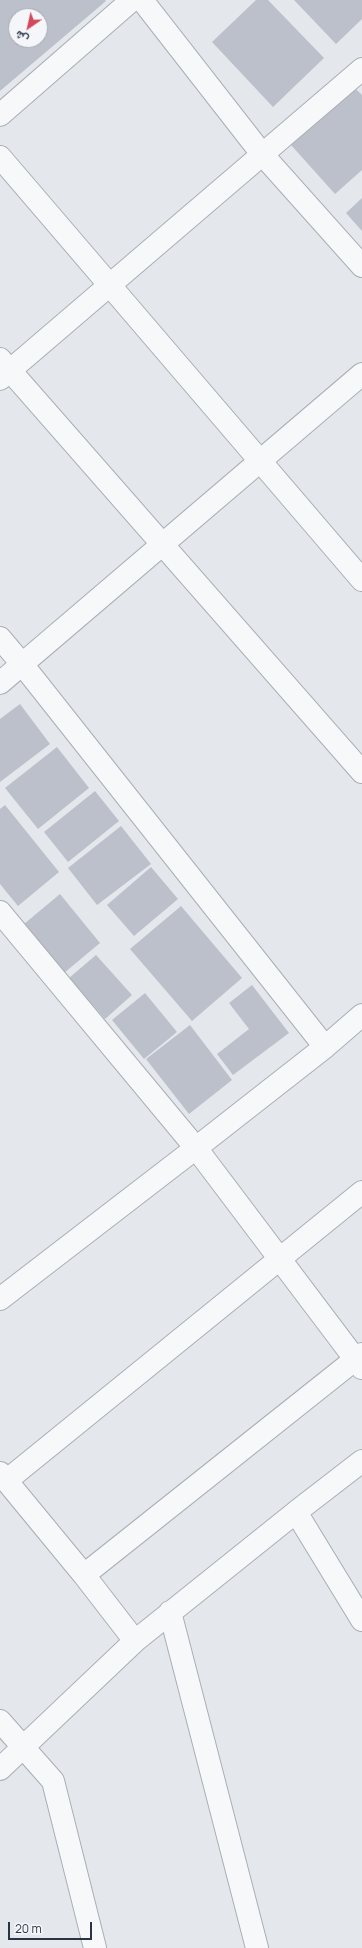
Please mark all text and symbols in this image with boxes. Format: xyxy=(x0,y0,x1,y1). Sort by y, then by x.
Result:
north arrow xyxy=(8,8,48,48)
text: ش xyxy=(12,28,31,47)
scale bar xyxy=(10,1914,94,1940)
text: 20 m xyxy=(15,1920,42,1937)

